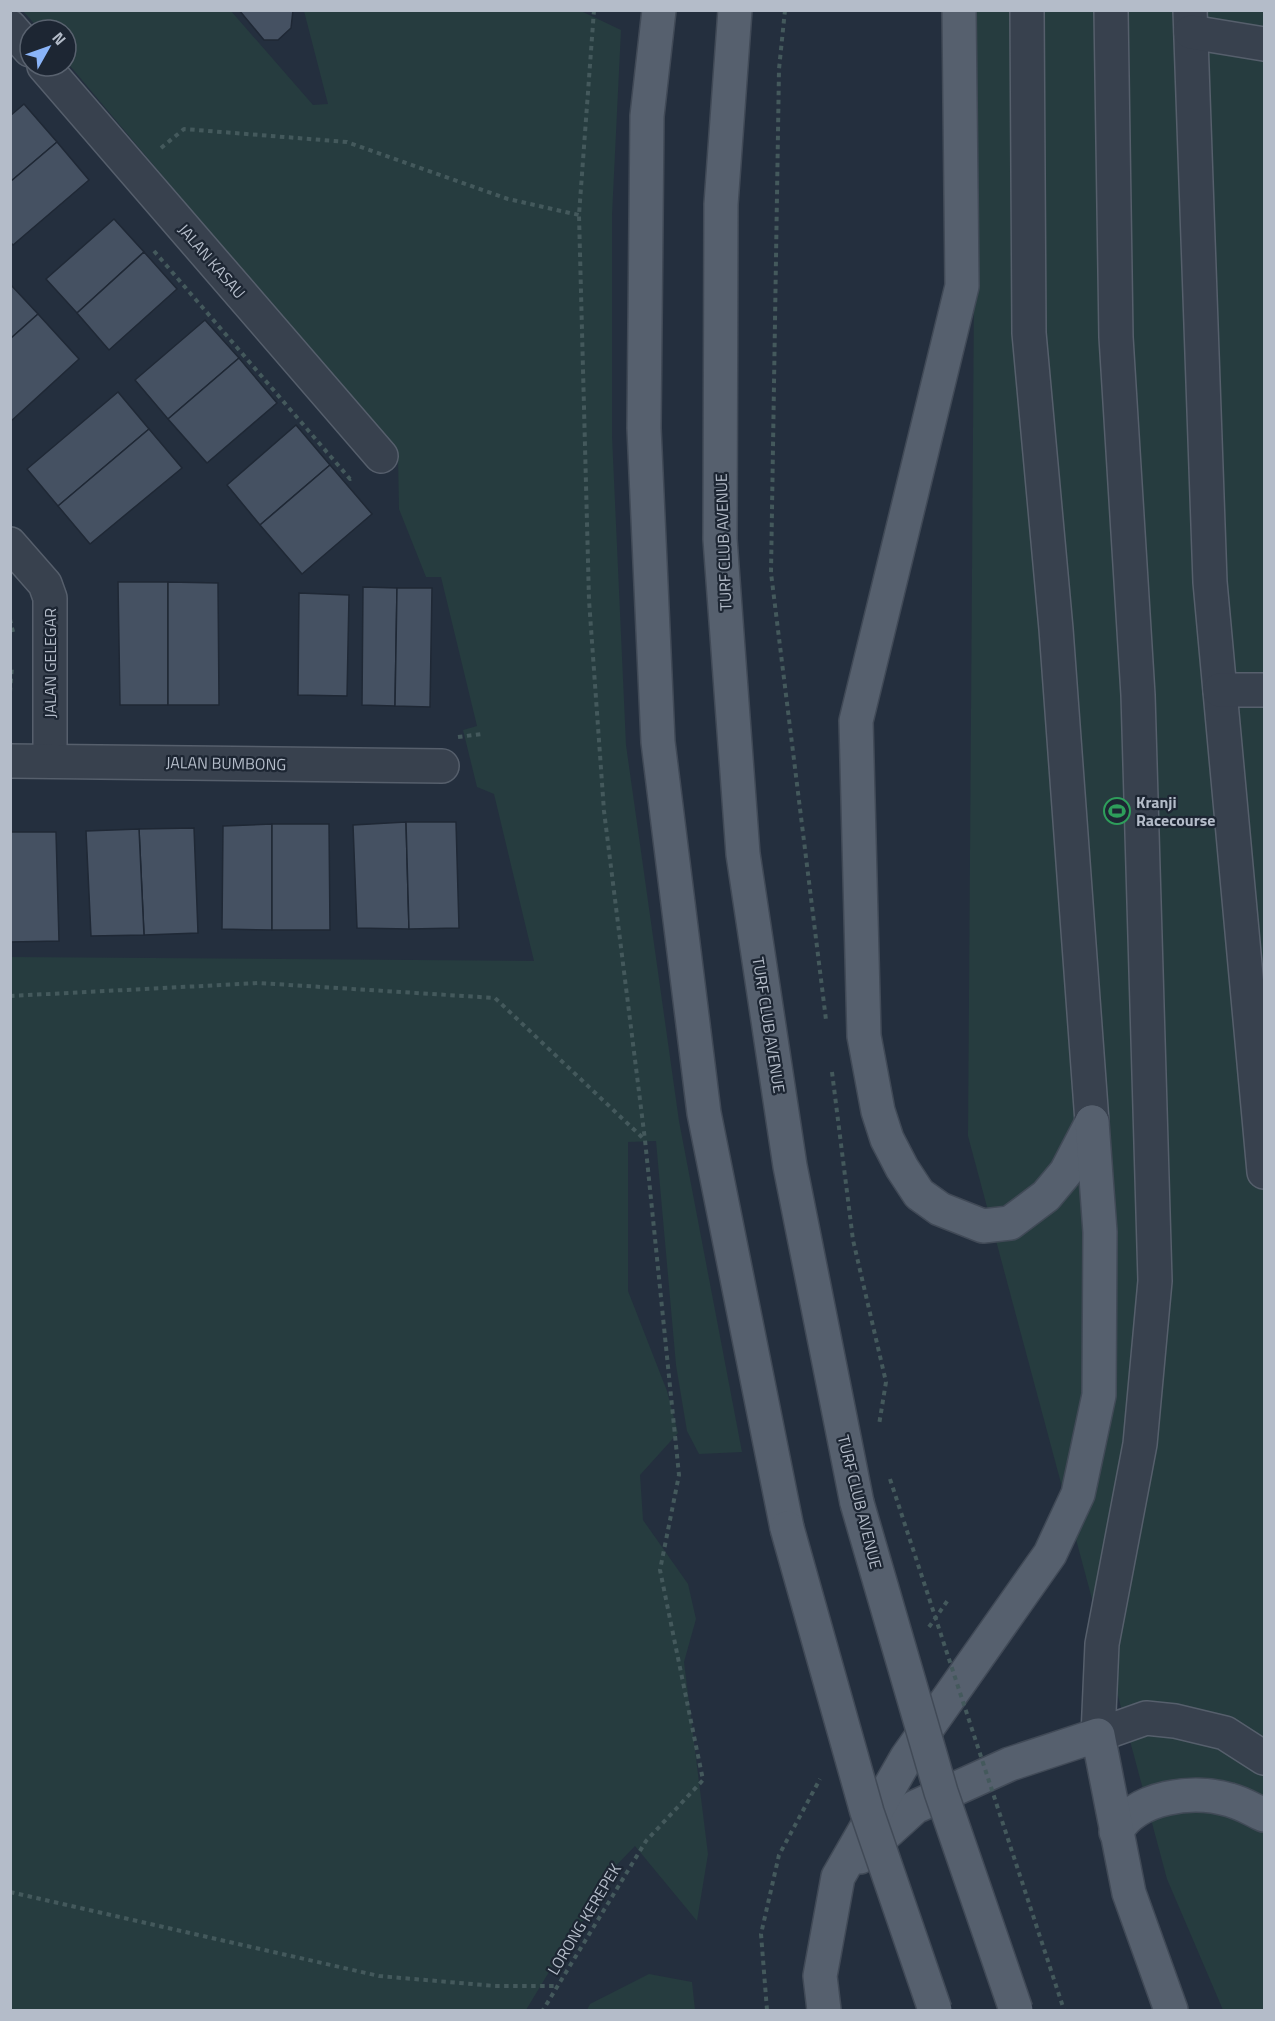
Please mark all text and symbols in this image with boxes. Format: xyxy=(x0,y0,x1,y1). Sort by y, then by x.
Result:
north arrow xyxy=(18,18,78,78)
text: N xyxy=(47,26,72,50)
street label: JALAN KASAU xyxy=(173,218,251,304)
street label: TURF CLUB AVENUE xyxy=(709,473,737,611)
street label: JALAN GELEGAR xyxy=(38,608,62,718)
street label: JALAN BUMBONG xyxy=(166,750,286,776)
place label: Kranji Racecourse xyxy=(1136,790,1215,832)
sports icon: Kranji Racecourse xyxy=(1102,796,1132,826)
street label: TURF CLUB AVENUE xyxy=(746,955,792,1095)
street label: TURF CLUB AVENUE xyxy=(832,1432,888,1572)
street label: LORONG KEREPEK xyxy=(541,1859,627,1979)

